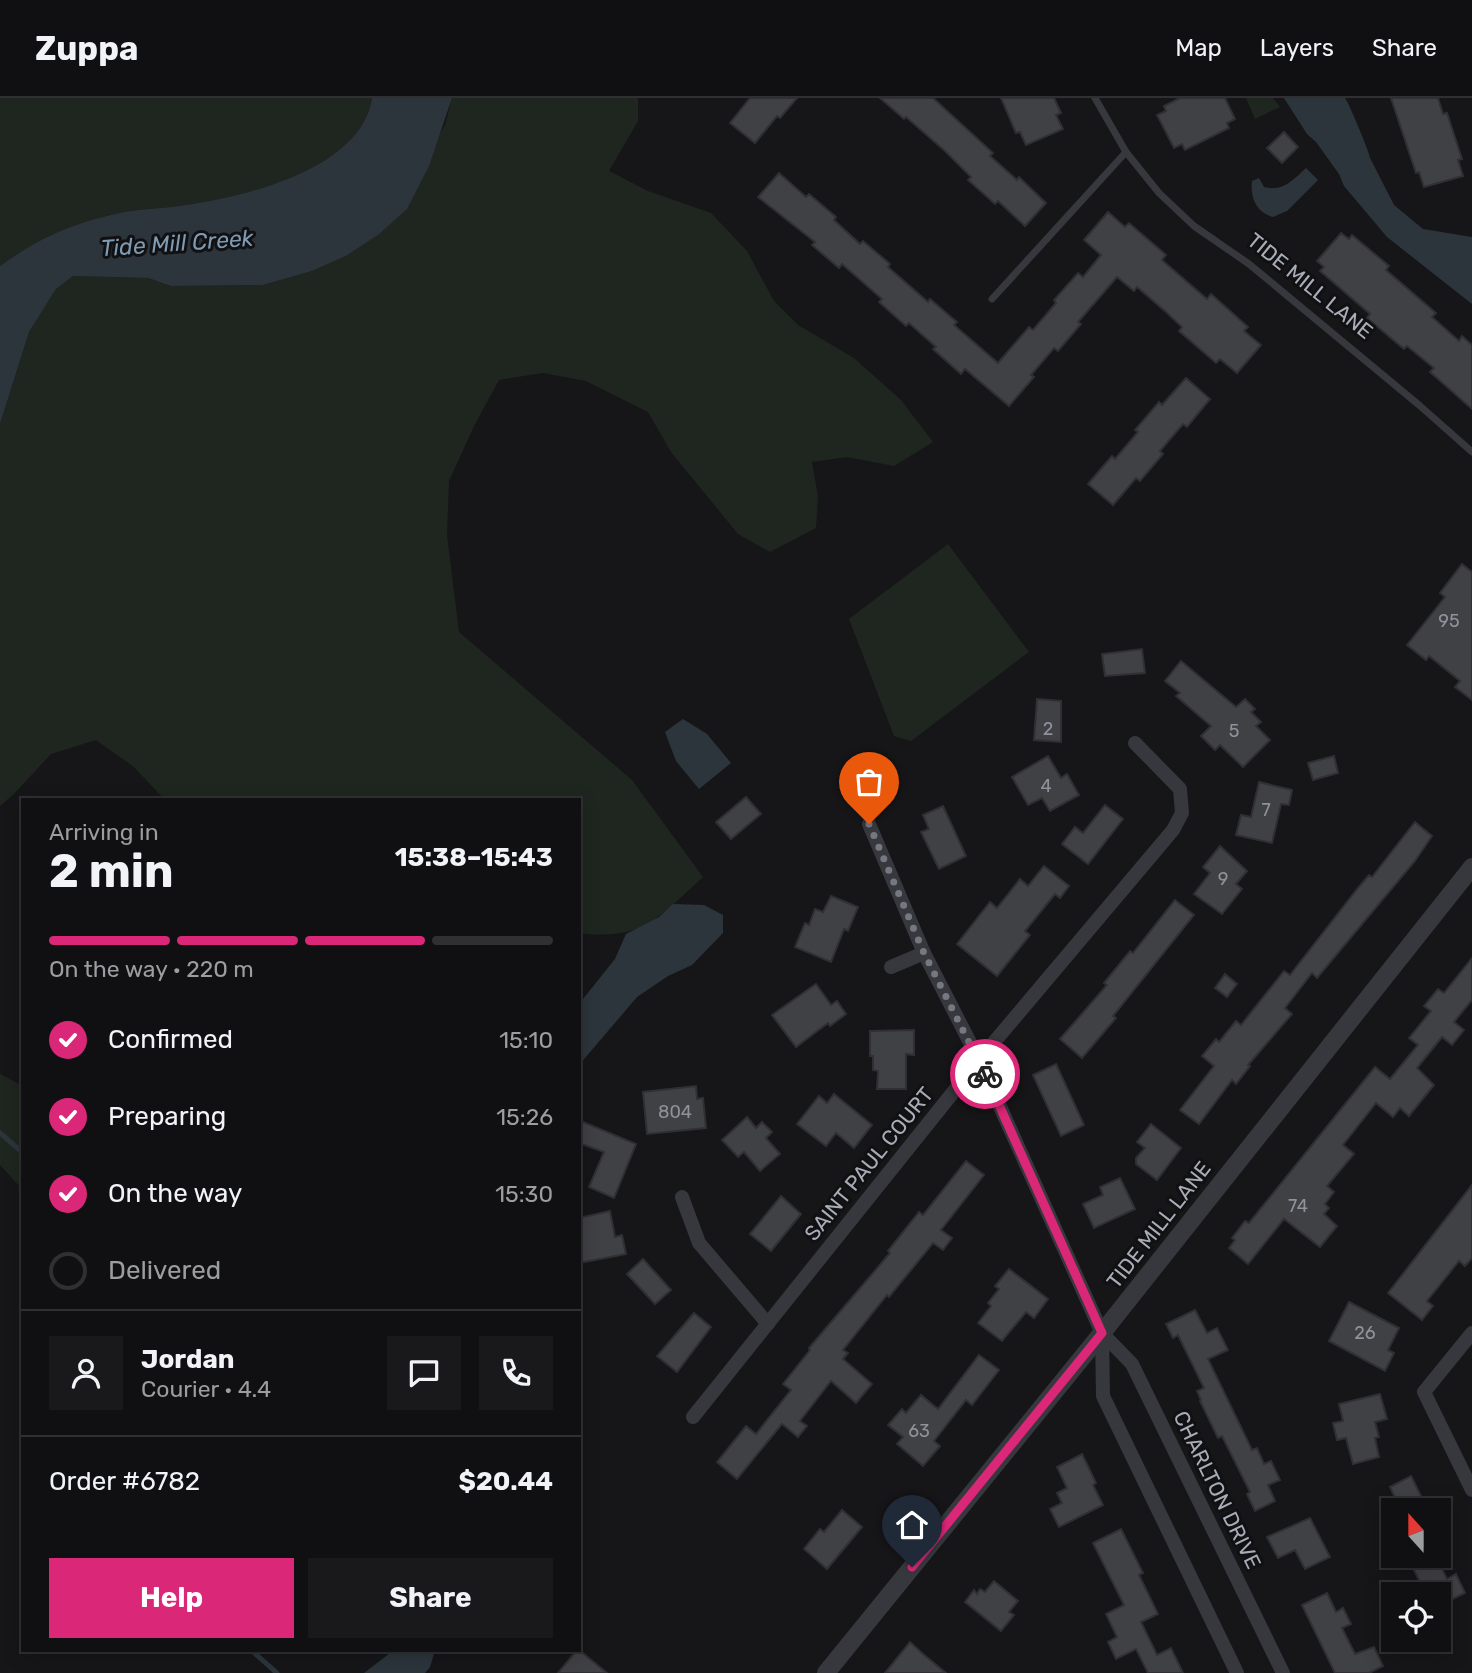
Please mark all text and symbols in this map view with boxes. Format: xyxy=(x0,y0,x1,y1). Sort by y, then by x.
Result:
text: Zuppa xyxy=(35,29,138,68)
text: Map xyxy=(1175,34,1222,62)
text: Layers xyxy=(1260,34,1334,62)
text: Share xyxy=(1372,34,1437,62)
water label: Tide Mill Creek xyxy=(100,224,255,262)
street label: TIDE MILL LANE xyxy=(1243,227,1378,344)
house number: 95 xyxy=(1438,610,1460,632)
house number: 2 xyxy=(1043,718,1053,740)
house number: 5 xyxy=(1229,720,1239,742)
pin xyxy=(839,752,899,824)
icon: bag xyxy=(850,763,888,801)
house number: 4 xyxy=(1040,775,1052,797)
house number: 7 xyxy=(1261,799,1271,821)
text: Arriving in xyxy=(49,818,159,846)
text: 15:38–15:43 xyxy=(395,842,553,873)
text: 2 min xyxy=(49,844,174,899)
house number: 9 xyxy=(1218,868,1228,890)
text: On the way · 220 m xyxy=(49,955,254,983)
icon: check xyxy=(49,1021,87,1059)
text: Confirmed xyxy=(108,1024,233,1055)
text: 15:10 xyxy=(499,1026,553,1054)
courier xyxy=(950,1039,1020,1109)
icon: bike xyxy=(966,1055,1004,1093)
street label: SAINT PAUL COURT xyxy=(799,1082,938,1245)
icon: check xyxy=(49,1098,87,1136)
text: Preparing xyxy=(108,1101,226,1132)
house number: 804 xyxy=(658,1101,692,1123)
text: 15:26 xyxy=(496,1103,553,1131)
street label: TIDE MILL LANE xyxy=(1101,1156,1216,1293)
icon: check xyxy=(49,1175,87,1213)
text: On the way xyxy=(108,1178,242,1209)
text: 15:30 xyxy=(495,1180,553,1208)
house number: 74 xyxy=(1288,1195,1308,1217)
text: Delivered xyxy=(108,1255,221,1286)
house number: 26 xyxy=(1354,1322,1376,1344)
button: person xyxy=(49,1336,123,1410)
button: chat xyxy=(387,1336,461,1410)
button: phone xyxy=(479,1336,553,1410)
text: Jordan xyxy=(141,1344,234,1375)
text: Courier · 4.4 xyxy=(141,1375,271,1403)
street label: CHARLTON DRIVE xyxy=(1168,1407,1266,1573)
house number: 63 xyxy=(908,1420,930,1442)
text: Order #6782 xyxy=(49,1466,200,1497)
text: $20.44 xyxy=(459,1466,553,1497)
pin xyxy=(882,1495,942,1567)
north arrow xyxy=(1381,1498,1451,1568)
map controls xyxy=(1381,1498,1451,1652)
icon: home xyxy=(893,1506,931,1544)
button: Help xyxy=(49,1558,294,1638)
button: Share xyxy=(308,1558,553,1638)
button: locate xyxy=(1381,1582,1451,1652)

